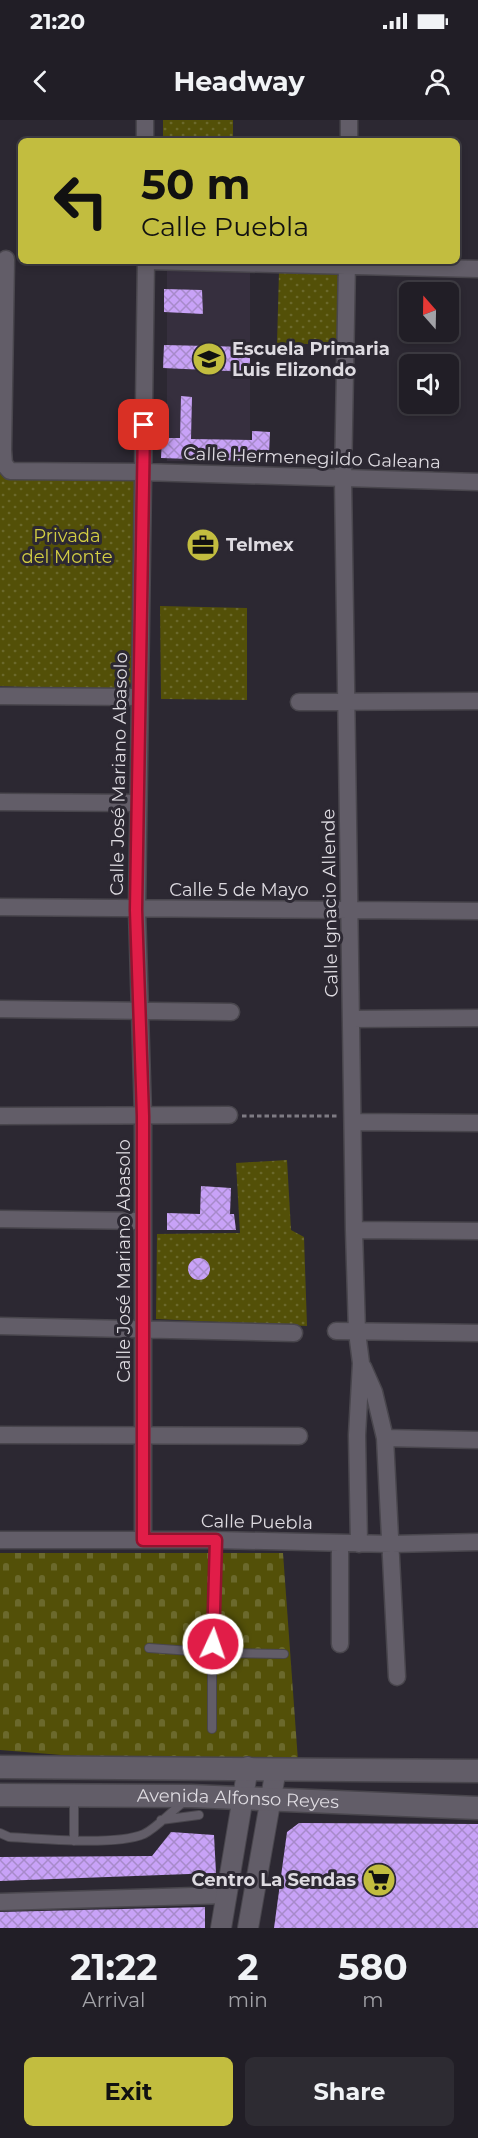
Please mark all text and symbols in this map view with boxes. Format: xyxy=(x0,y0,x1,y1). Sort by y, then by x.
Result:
text: 21:20 xyxy=(30,8,85,35)
icon: back xyxy=(24,65,57,98)
text: Headway xyxy=(173,65,305,98)
icon: person xyxy=(421,65,454,98)
text: 50 m xyxy=(141,158,250,210)
icon: left xyxy=(42,162,120,240)
text: Calle Puebla xyxy=(141,210,309,243)
north arrow xyxy=(399,282,459,342)
map controls xyxy=(399,282,459,414)
place label: Escuela Primaria Luis Elizondo xyxy=(232,338,390,381)
school or university icon: Escuela Primaria Luis Elizondo xyxy=(191,341,227,377)
button: sound xyxy=(399,354,459,414)
pin xyxy=(118,399,169,450)
icon: arrive xyxy=(127,408,160,441)
street label: Calle Hermenegildo Galeana xyxy=(183,443,441,473)
park label: Privada del Monte xyxy=(21,525,113,568)
office icon: Telmex xyxy=(185,527,221,563)
place label: Telmex xyxy=(226,534,294,556)
street label: Calle José Mariano Abasolo xyxy=(106,652,132,896)
street label: Calle Ignacio Allende xyxy=(317,808,343,997)
street label: Calle 5 de Mayo xyxy=(169,879,309,901)
street label: Calle José Mariano Abasolo xyxy=(113,1139,135,1383)
street label: Calle Puebla xyxy=(201,1510,313,1534)
position arrow xyxy=(181,1612,245,1676)
street label: Avenida Alfonso Reyes xyxy=(137,1785,340,1813)
supermarket icon: Centro La Sendas xyxy=(361,1862,397,1898)
place label: Centro La Sendas xyxy=(192,1869,356,1891)
text: 21:22 xyxy=(70,1945,158,1989)
text: 2 xyxy=(237,1945,258,1989)
text: 580 xyxy=(338,1945,408,1989)
text: Arrival xyxy=(82,1988,145,2012)
text: min xyxy=(228,1988,268,2012)
text: m xyxy=(362,1988,384,2012)
button: Exit xyxy=(24,2057,233,2126)
button: Share xyxy=(245,2057,454,2126)

